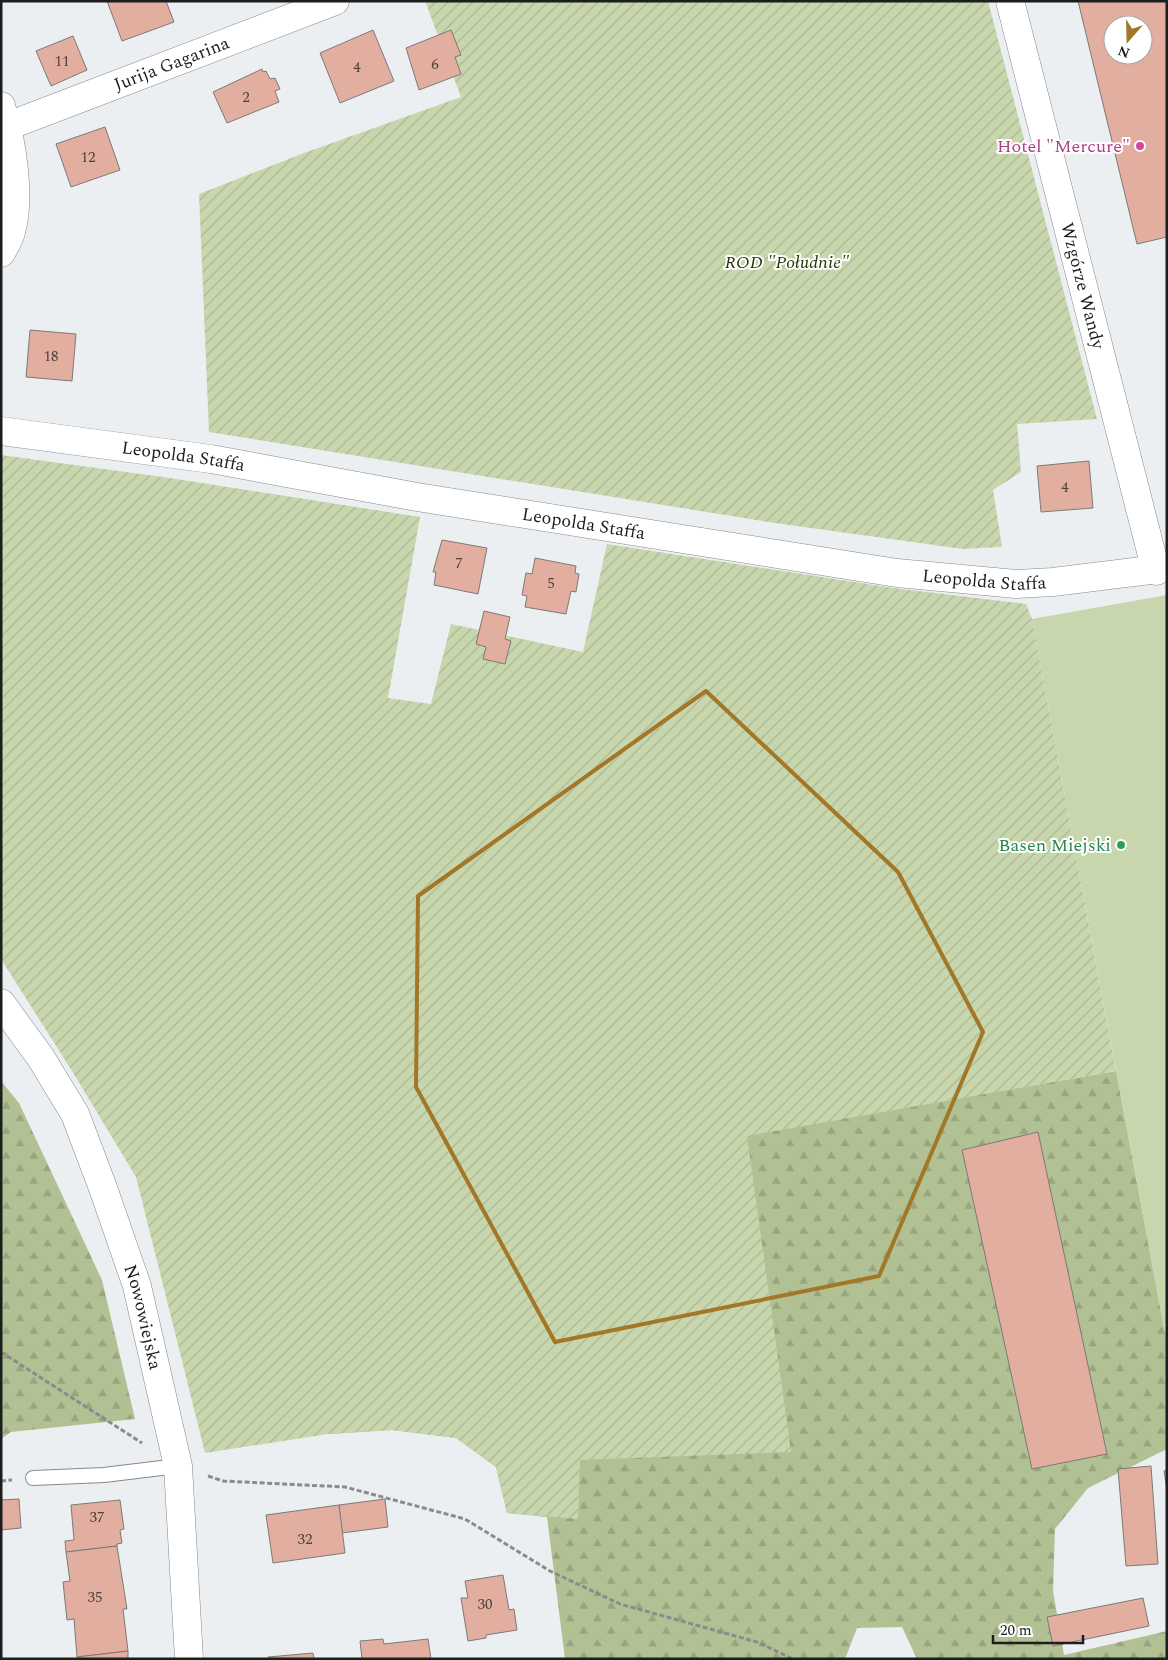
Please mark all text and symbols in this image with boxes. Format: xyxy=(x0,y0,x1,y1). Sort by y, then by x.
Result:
north arrow xyxy=(1103,15,1153,65)
street label: Jurija Gagarina xyxy=(110,29,233,98)
text: N xyxy=(1115,40,1133,64)
house number: 11 xyxy=(54,50,70,73)
house number: 6 xyxy=(431,53,439,76)
house number: 4 xyxy=(353,56,361,79)
house number: 2 xyxy=(242,86,250,109)
place label: Hotel "Mercure" xyxy=(997,133,1130,160)
marker: Hotel "Mercure" xyxy=(1134,140,1146,152)
house number: 12 xyxy=(80,146,96,169)
street label: Wzgórze Wandy xyxy=(1054,220,1112,353)
park label: ROD "Południe" xyxy=(725,249,850,276)
house number: 18 xyxy=(43,345,59,368)
street label: Leopolda Staffa xyxy=(120,434,247,479)
house number: 4 xyxy=(1061,476,1069,499)
street label: Leopolda Staffa xyxy=(520,500,647,546)
house number: 7 xyxy=(455,552,463,575)
street label: Leopolda Staffa xyxy=(921,562,1047,598)
house number: 5 xyxy=(547,572,555,595)
place label: Basen Miejski xyxy=(999,832,1111,859)
marker: Basen Miejski xyxy=(1115,839,1127,851)
street label: Nowowiejska xyxy=(117,1261,169,1372)
house number: 37 xyxy=(89,1506,105,1529)
house number: 32 xyxy=(297,1528,313,1551)
house number: 35 xyxy=(87,1586,103,1609)
house number: 30 xyxy=(477,1593,493,1616)
scale bar xyxy=(993,1612,1083,1644)
text: 20 m xyxy=(1000,1619,1032,1642)

